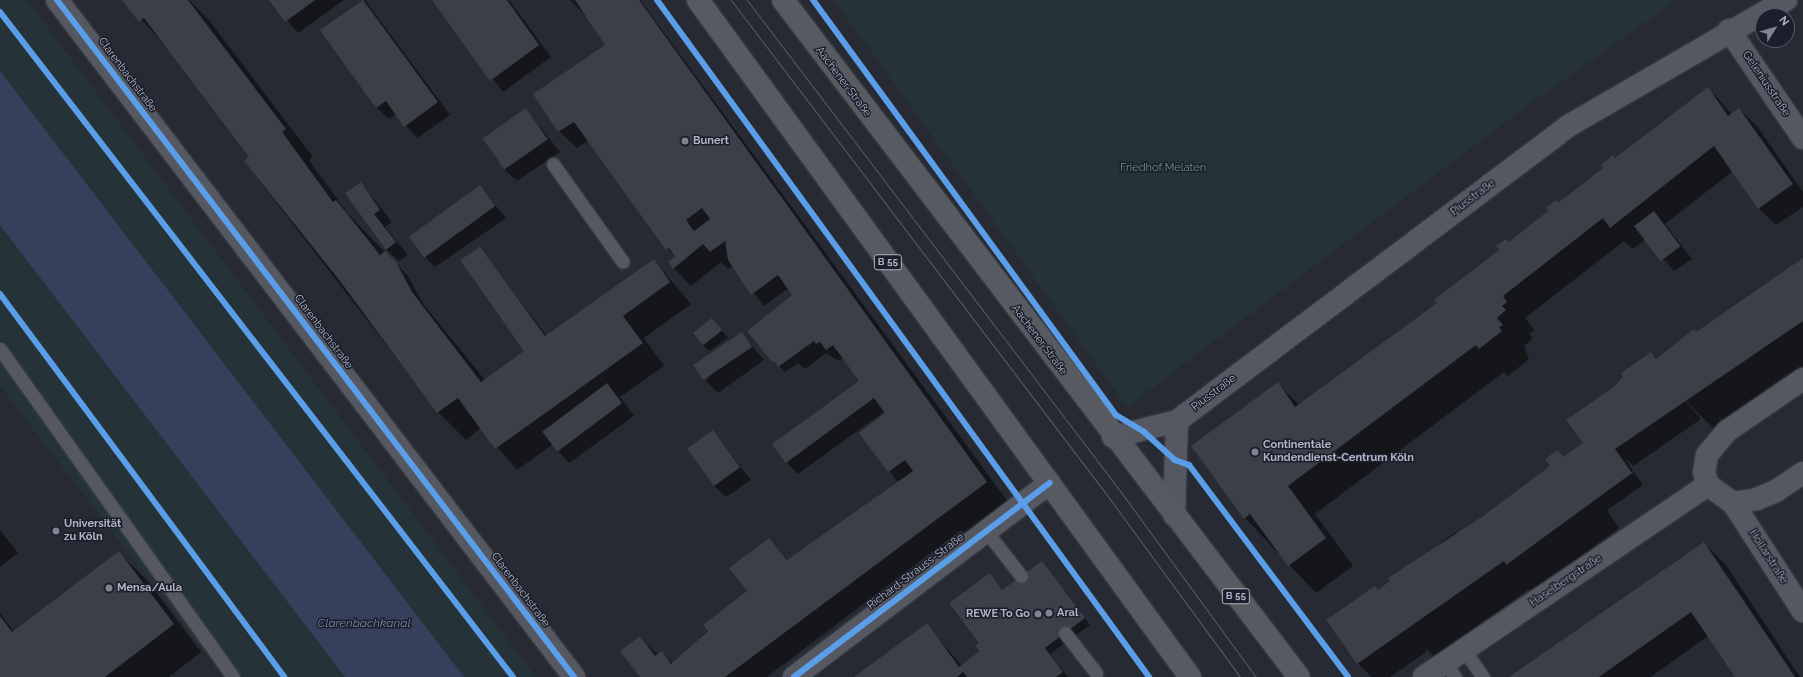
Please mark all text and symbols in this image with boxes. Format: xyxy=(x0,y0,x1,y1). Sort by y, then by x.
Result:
north arrow xyxy=(1755,8,1795,48)
text: N xyxy=(1776,14,1792,28)
street label: Clarenbachstraße xyxy=(95,35,159,115)
street label: Aachener Straße xyxy=(812,44,874,120)
street label: Geleniusstraße xyxy=(1739,49,1793,119)
place label: Bunert xyxy=(693,134,729,148)
marker: Bunert xyxy=(680,136,690,146)
park label: Friedhof Melaten xyxy=(1120,161,1206,175)
street label: Piusstraße xyxy=(1448,177,1498,219)
road number: B 55 xyxy=(873,254,903,270)
street label: Clarenbachstraße xyxy=(291,292,355,372)
street label: Aachener Straße xyxy=(1008,302,1070,378)
street label: Piusstraße xyxy=(1189,372,1239,414)
place label: Continentale Kundendienst-Centrum Köln xyxy=(1263,439,1414,465)
marker: Continentale Kundendienst-Centrum Köln xyxy=(1250,447,1260,457)
place label: Universität zu Köln xyxy=(64,518,121,544)
marker: Universität zu Köln xyxy=(51,526,61,536)
street label: Hollarstraße xyxy=(1746,528,1790,586)
street label: Richard-Strauss-Straße xyxy=(865,531,967,613)
street label: Clarenbachstraße xyxy=(488,550,552,630)
street label: Haselbergstraße xyxy=(1528,552,1604,610)
place label: Mensa/Aula xyxy=(117,581,182,595)
marker: Mensa/Aula xyxy=(104,583,114,593)
road number: B 55 xyxy=(1221,588,1251,604)
place label: Aral xyxy=(1057,606,1078,620)
place label: REWE To Go xyxy=(966,607,1030,621)
marker: Aral xyxy=(1044,608,1054,618)
marker: REWE To Go xyxy=(1033,609,1043,619)
water label: Clarenbachkanal xyxy=(317,617,411,631)

